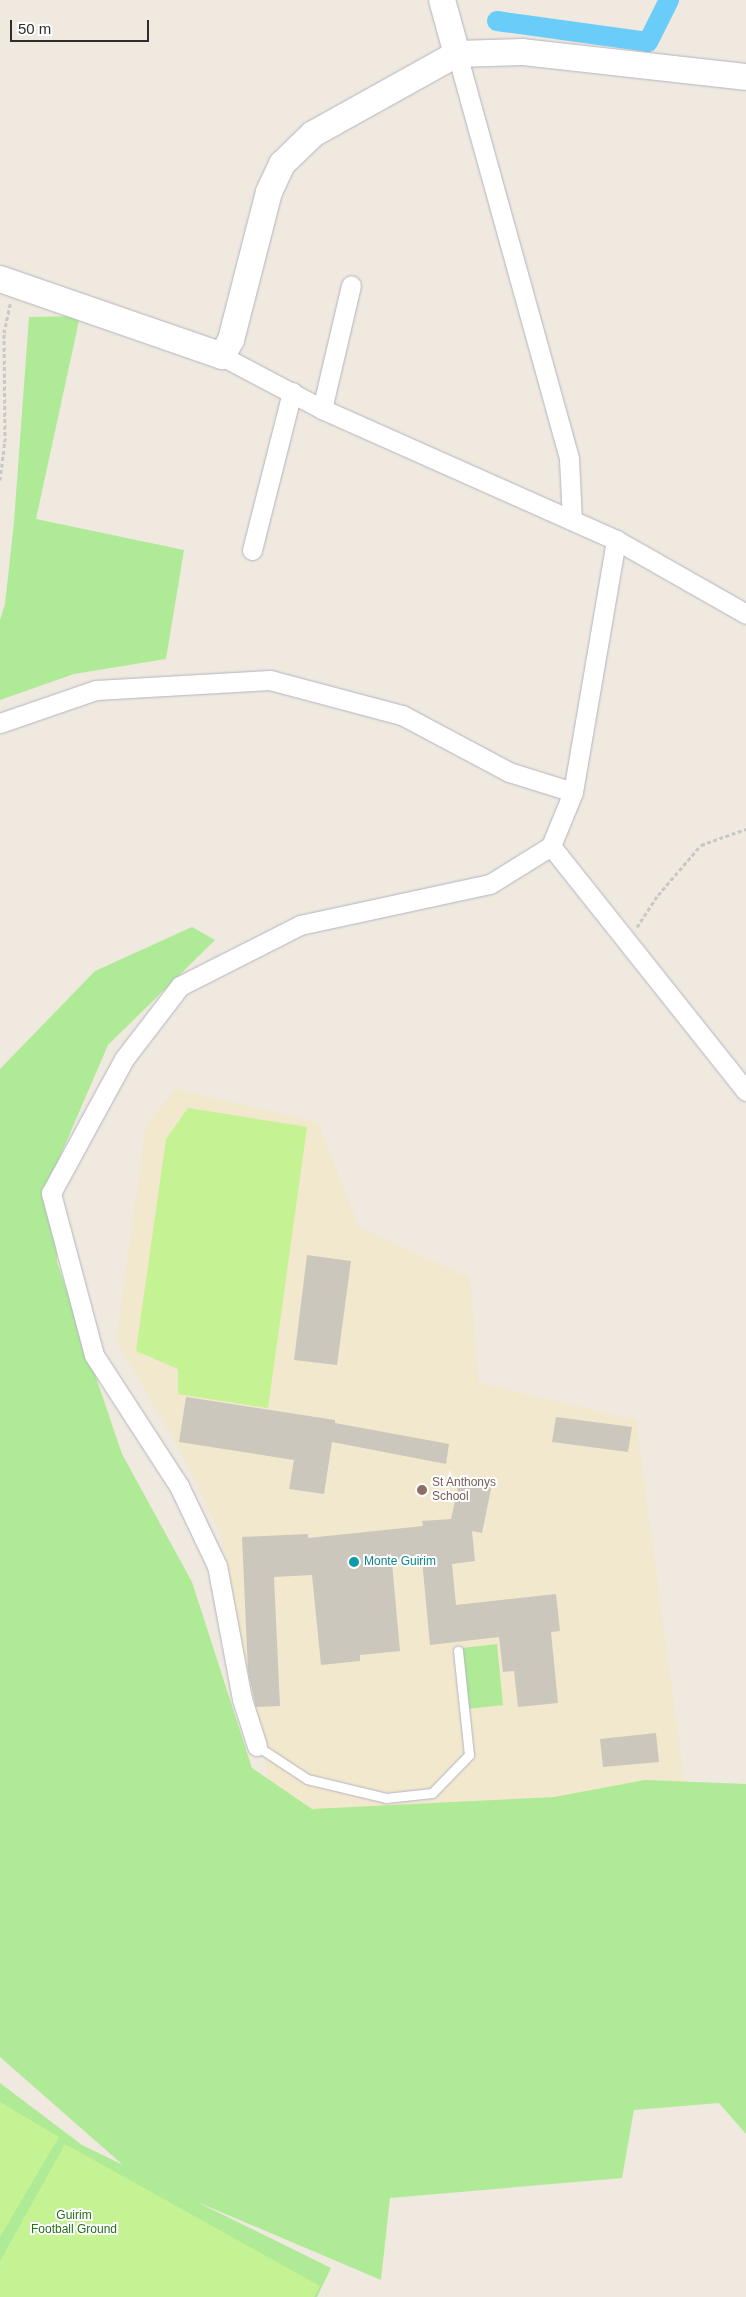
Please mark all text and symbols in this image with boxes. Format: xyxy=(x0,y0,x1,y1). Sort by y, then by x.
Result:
scale bar xyxy=(12,10,151,42)
text: 50 m xyxy=(18,20,51,37)
place label: St Anthonys School xyxy=(432,1476,497,1504)
marker: St Anthonys School xyxy=(416,1484,428,1496)
place label: Monte Guirim xyxy=(364,1555,436,1569)
marker: Monte Guirim xyxy=(348,1556,360,1568)
park label: Guirim Football Ground xyxy=(31,2209,117,2237)

